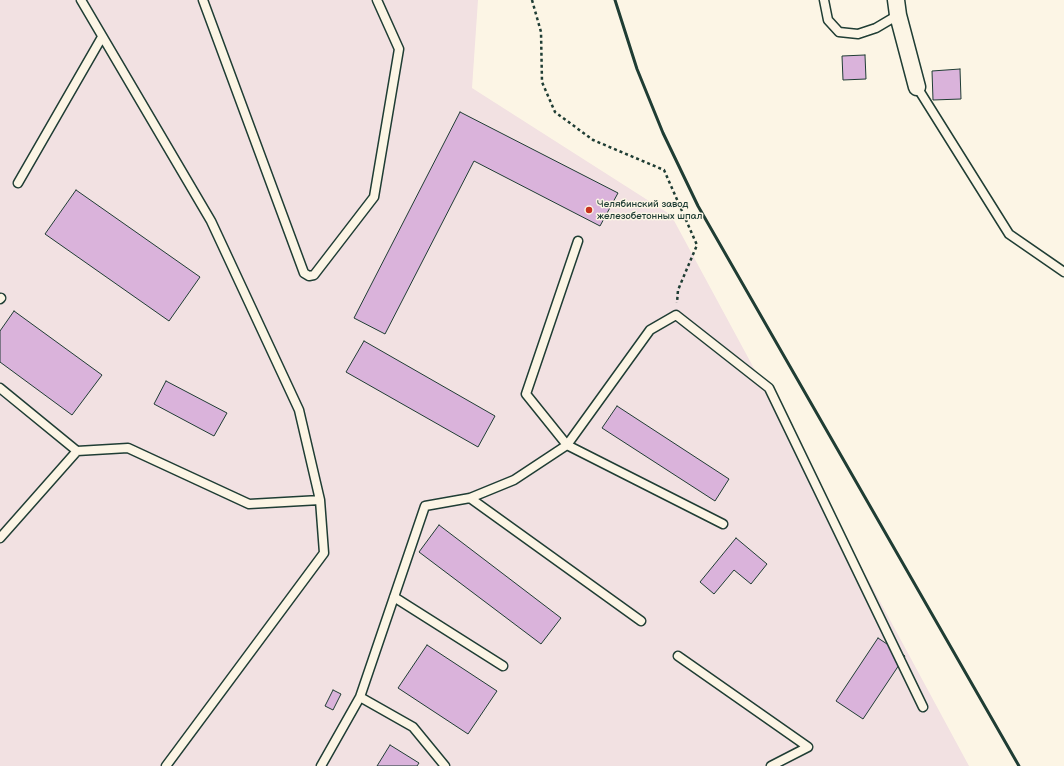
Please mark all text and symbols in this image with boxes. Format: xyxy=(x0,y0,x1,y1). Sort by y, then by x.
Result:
place label: Челябинский завод железобетонных шпал xyxy=(597,198,702,222)
marker: Челябинский завод железобетонных шпал xyxy=(584,205,594,215)

